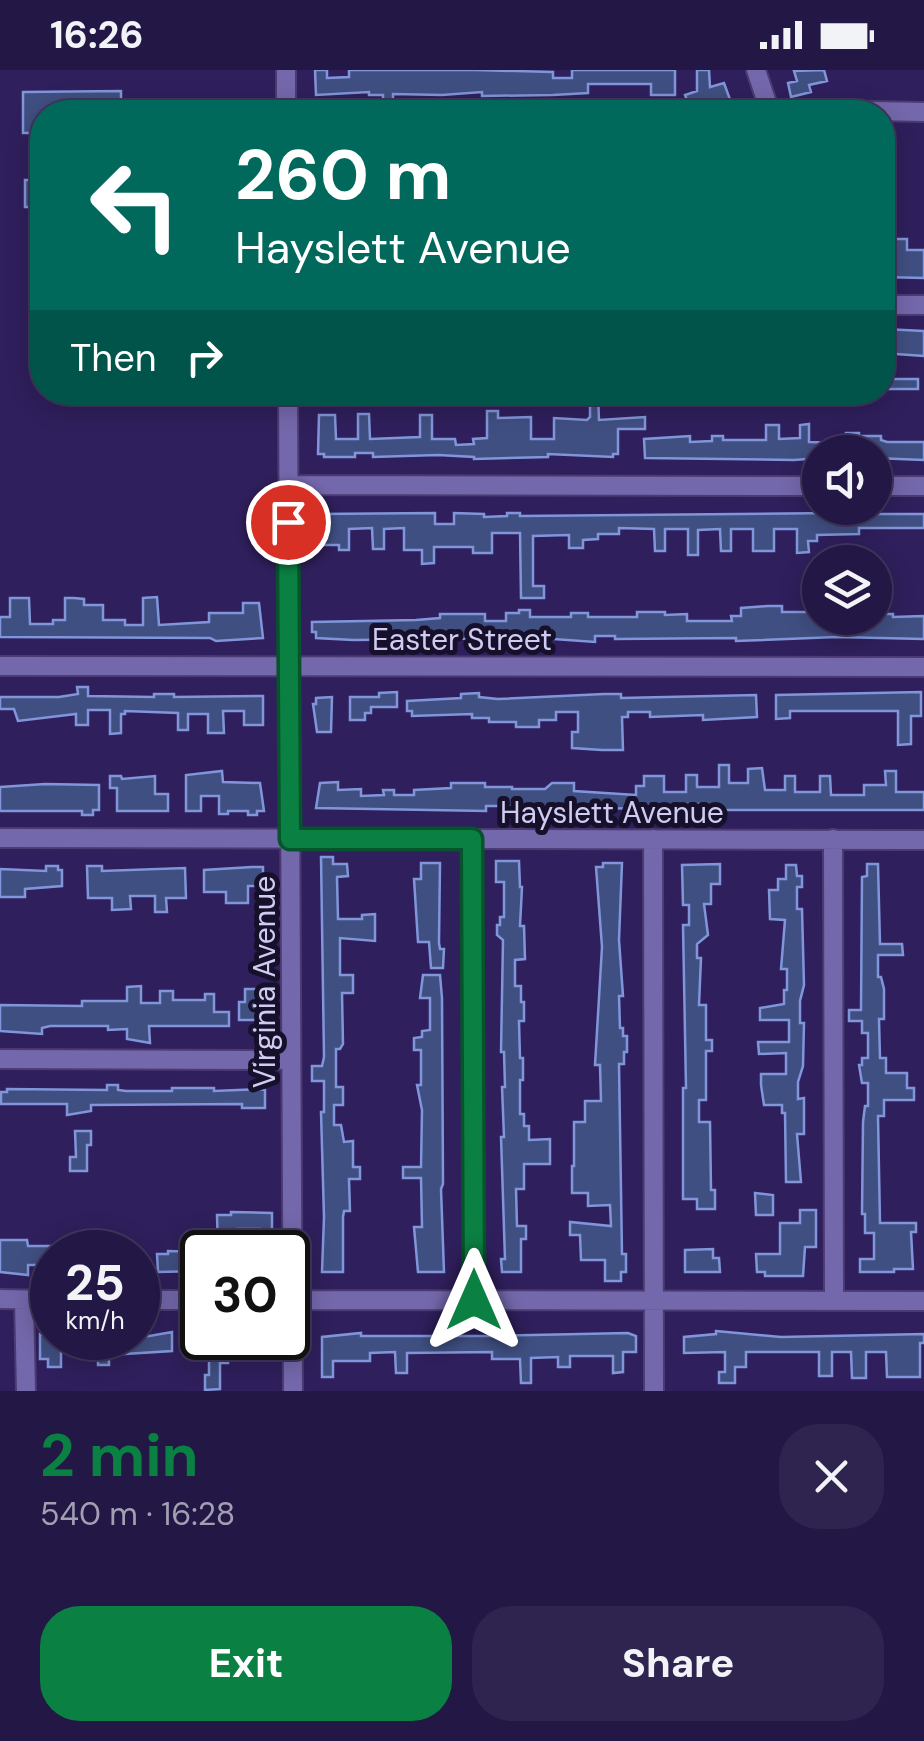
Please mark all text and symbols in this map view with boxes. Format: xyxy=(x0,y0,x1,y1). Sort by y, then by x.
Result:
text: 16:26 xyxy=(50,10,144,60)
text: 260 m xyxy=(235,130,451,221)
icon: left xyxy=(70,140,200,270)
text: Hayslett Avenue xyxy=(235,218,571,277)
icon: right xyxy=(177,330,232,385)
text: Then xyxy=(70,333,157,383)
map controls xyxy=(802,435,892,635)
button: sound xyxy=(802,435,892,525)
pin xyxy=(246,480,331,565)
icon: arrive xyxy=(261,495,316,550)
button: layers xyxy=(802,545,892,635)
street label: Easter Street xyxy=(372,620,552,659)
street label: Hayslett Avenue xyxy=(500,793,724,832)
street label: Virginia Avenue xyxy=(245,876,284,1088)
speed limit sign: 30 xyxy=(180,1230,310,1360)
position arrow xyxy=(422,1248,526,1352)
text: 25 xyxy=(65,1250,125,1316)
text: km/h xyxy=(65,1304,125,1337)
text: 2 min xyxy=(40,1416,199,1495)
button: close xyxy=(779,1424,884,1529)
text: 540 m · 16:28 xyxy=(40,1493,235,1535)
button: Exit xyxy=(40,1606,452,1721)
button: Share xyxy=(472,1606,884,1721)

